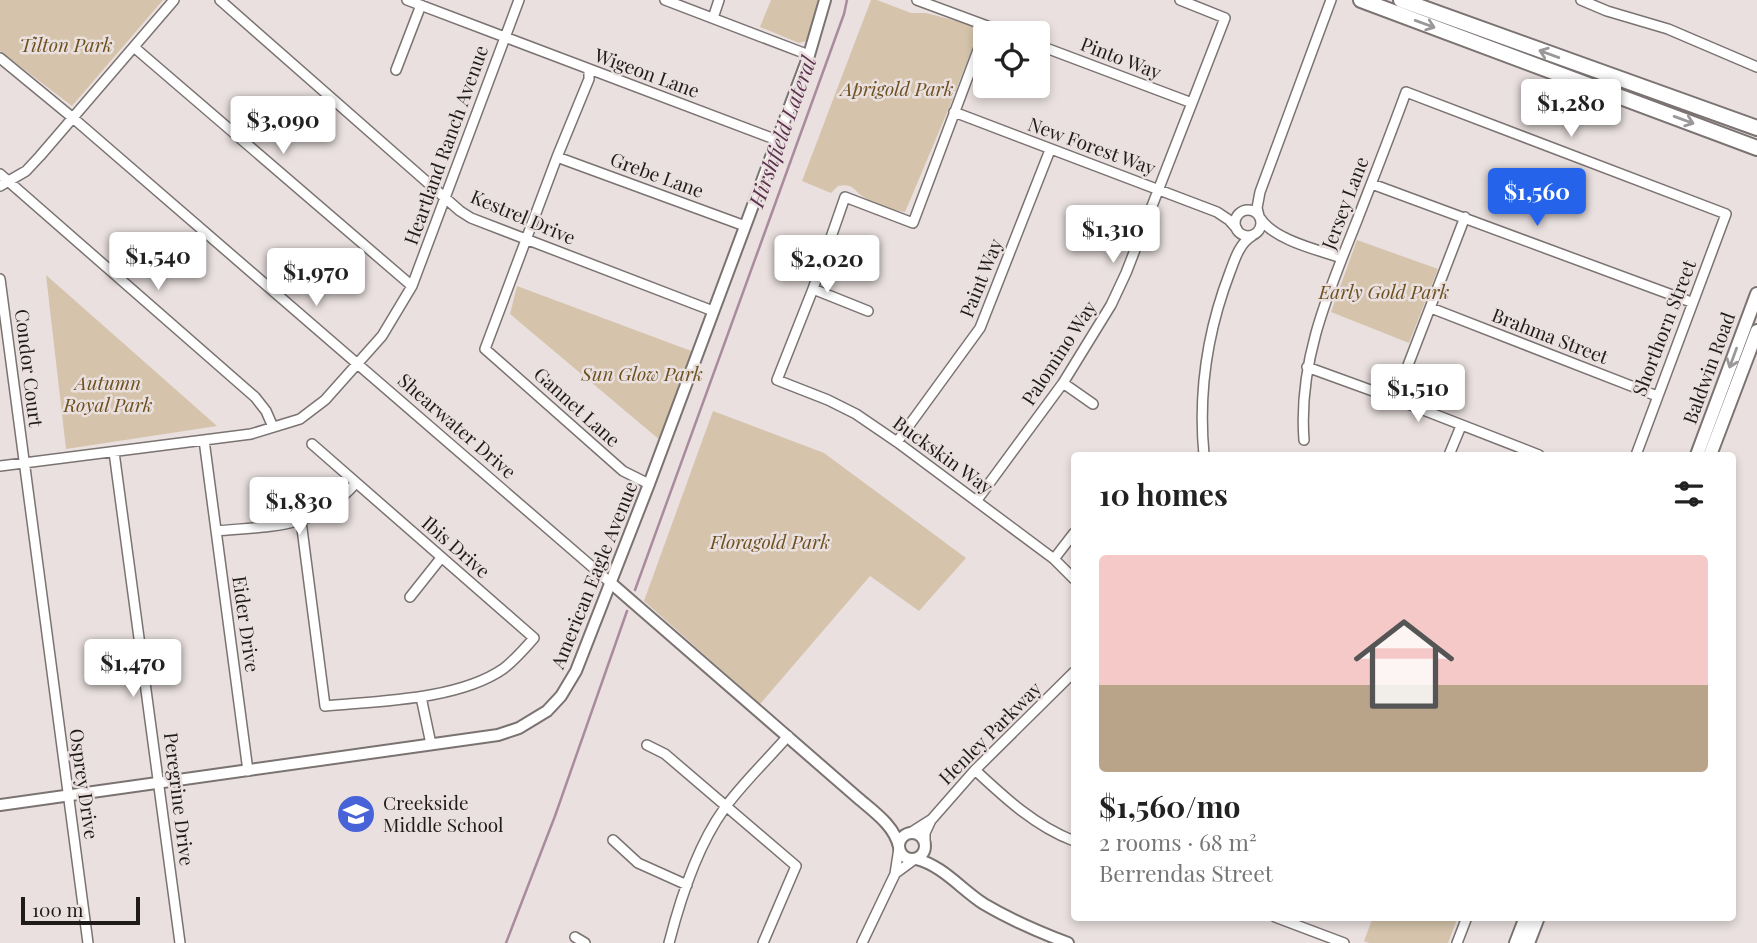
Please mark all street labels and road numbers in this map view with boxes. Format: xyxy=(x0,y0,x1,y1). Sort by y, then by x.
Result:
street label: Pinto Way xyxy=(1077,30,1166,84)
street label: Heartland Ranch Avenue xyxy=(397,41,493,248)
street label: Wigeon Lane xyxy=(590,41,703,103)
street label: New Forest Way xyxy=(1025,110,1160,180)
street label: Grebe Lane xyxy=(607,145,708,203)
street label: Jersey Lane xyxy=(1314,153,1374,254)
street label: Kestrel Drive xyxy=(467,182,580,250)
street label: Paint Way xyxy=(952,234,1008,321)
street label: Shorthorn Street xyxy=(1625,255,1701,400)
street label: Palomino Way xyxy=(1015,295,1102,410)
street label: Brahma Street xyxy=(1488,301,1613,369)
street label: Condor Court xyxy=(10,307,50,429)
street label: Baldwin Road xyxy=(1676,308,1740,427)
street label: Gannet Lane xyxy=(529,361,626,452)
street label: Shearwater Drive xyxy=(393,367,522,484)
street label: Buckskin Way xyxy=(888,409,999,500)
street label: American Eagle Avenue xyxy=(543,477,643,673)
street label: Ibis Drive xyxy=(417,509,496,583)
street label: Eider Drive xyxy=(227,574,267,674)
street label: Henley Parkway xyxy=(932,675,1047,790)
street label: Osprey Drive xyxy=(64,727,106,841)
street label: Peregrine Drive xyxy=(159,731,201,867)

